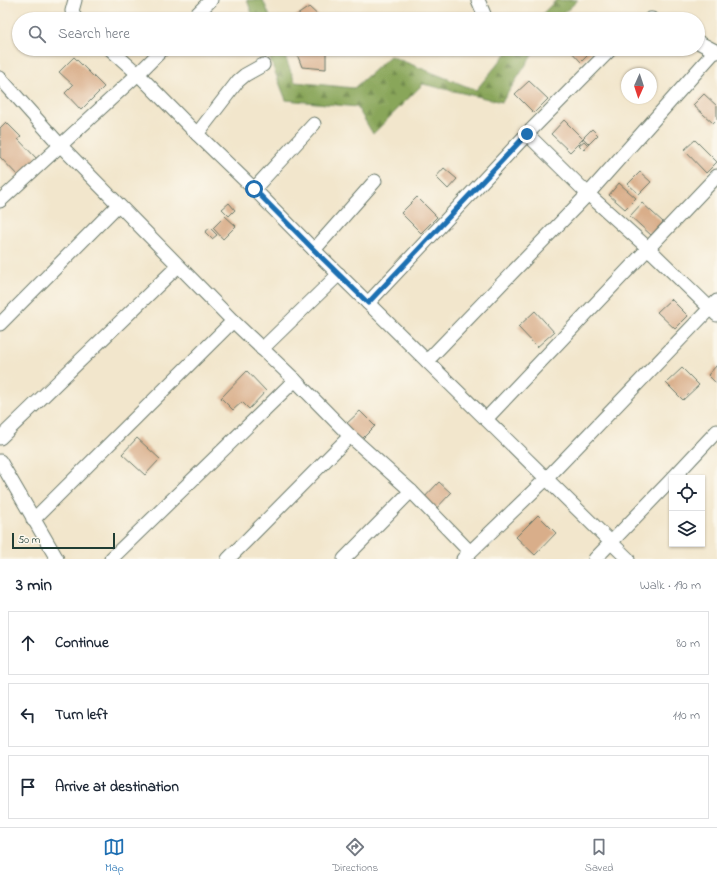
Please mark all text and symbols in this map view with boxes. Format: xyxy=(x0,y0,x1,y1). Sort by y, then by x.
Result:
search box xyxy=(12,12,705,56)
icon: search xyxy=(26,23,48,45)
text: Search here xyxy=(58,23,130,45)
north arrow xyxy=(621,68,657,104)
route end xyxy=(518,125,536,143)
route start xyxy=(245,180,263,198)
map controls xyxy=(669,475,705,547)
button: locate xyxy=(669,475,705,511)
button: layers xyxy=(669,511,705,547)
scale bar xyxy=(12,531,115,550)
text: 50 m xyxy=(18,532,40,548)
text: 3 min xyxy=(16,573,52,598)
text: Walk · 190 m xyxy=(640,576,701,595)
icon: ahead xyxy=(17,632,39,654)
text: Continue xyxy=(55,632,109,654)
text: 80 m xyxy=(676,634,700,653)
icon: left xyxy=(17,704,39,726)
text: Turn left xyxy=(55,704,108,726)
text: 110 m xyxy=(673,706,700,725)
icon: arrive xyxy=(17,776,39,798)
text: Arrive at destination xyxy=(55,776,179,798)
tab: Map xyxy=(103,836,125,876)
tab: Directions xyxy=(332,836,378,876)
tab: Saved xyxy=(585,836,614,876)

